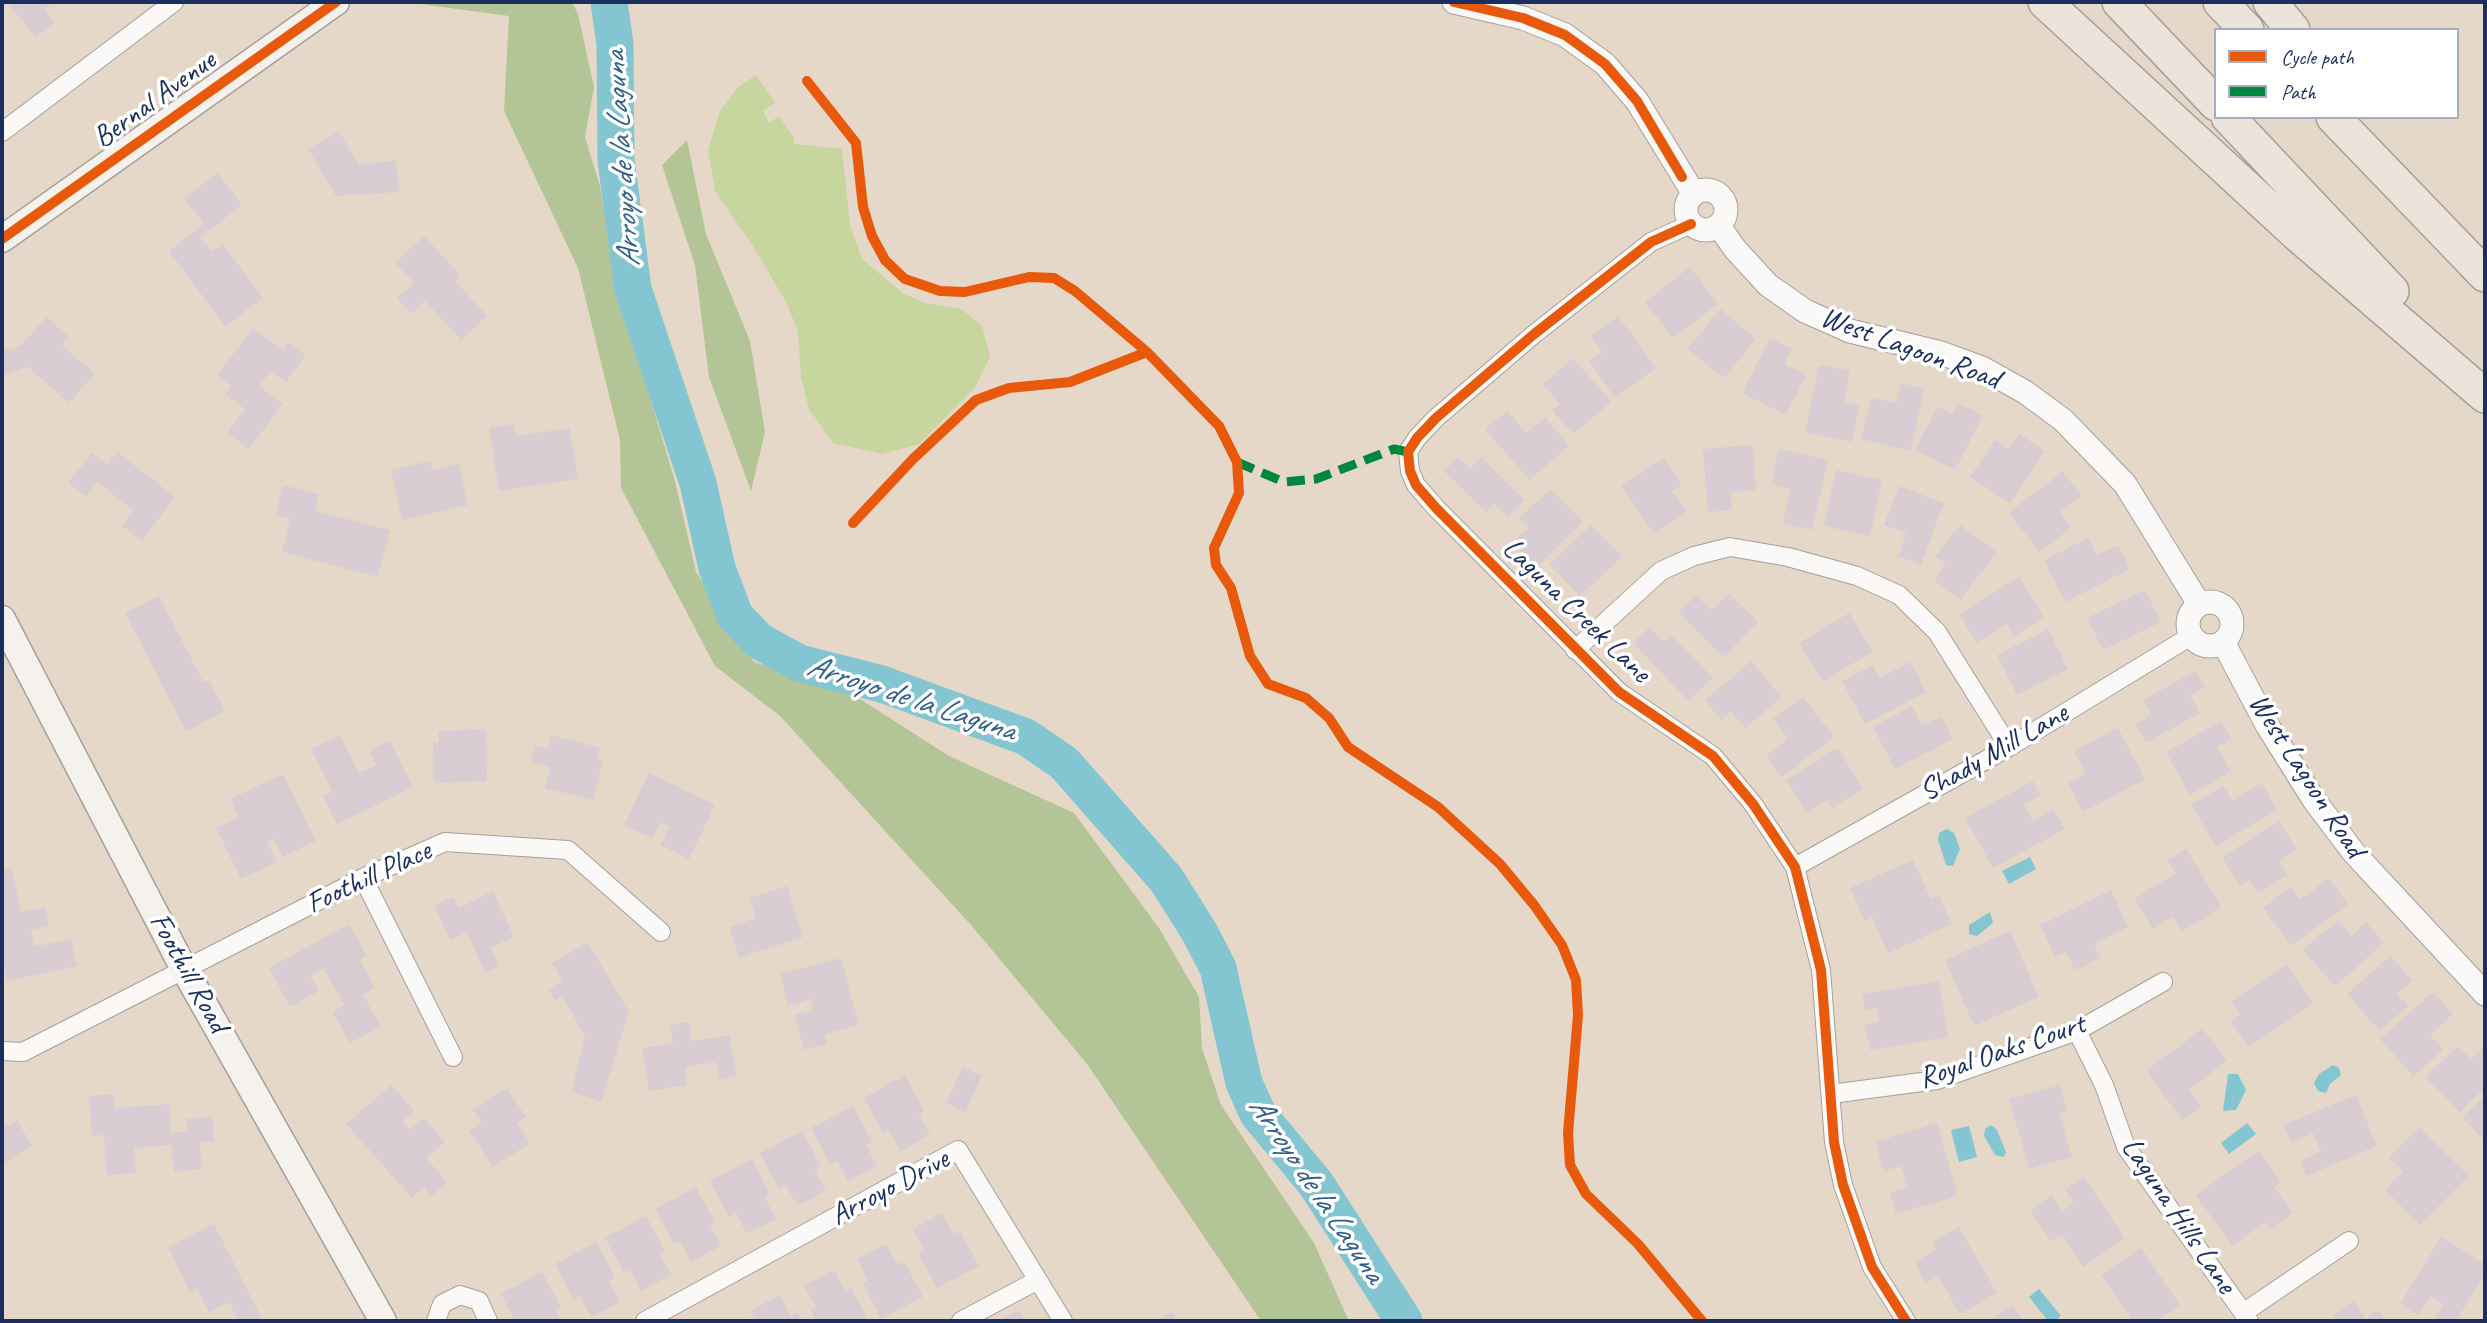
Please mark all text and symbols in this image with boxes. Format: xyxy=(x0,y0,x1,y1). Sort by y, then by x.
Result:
legend xyxy=(2214,28,2459,119)
street label: Bernal Avenue xyxy=(87,43,223,157)
text: Cycle path xyxy=(2281,44,2354,70)
water label: Arroyo de la Laguna xyxy=(596,50,650,268)
text: Path xyxy=(2281,79,2316,105)
street label: West Lagoon Road xyxy=(1816,300,2004,398)
street label: Laguna Creek Lane xyxy=(1494,531,1658,691)
water label: Arroyo de la Laguna xyxy=(802,647,1020,751)
street label: West Lagoon Road xyxy=(2240,687,2372,865)
street label: Shady Mill Lane xyxy=(1913,696,2075,810)
street label: Foothill Place xyxy=(301,833,437,923)
street label: Foothill Road xyxy=(141,907,235,1039)
street label: Royal Oaks Court xyxy=(1914,1007,2090,1097)
water label: Arroyo de la Laguna xyxy=(1240,1090,1392,1290)
street label: Laguna Hills Lane xyxy=(2113,1131,2243,1301)
street label: Arroyo Drive xyxy=(825,1142,955,1234)

